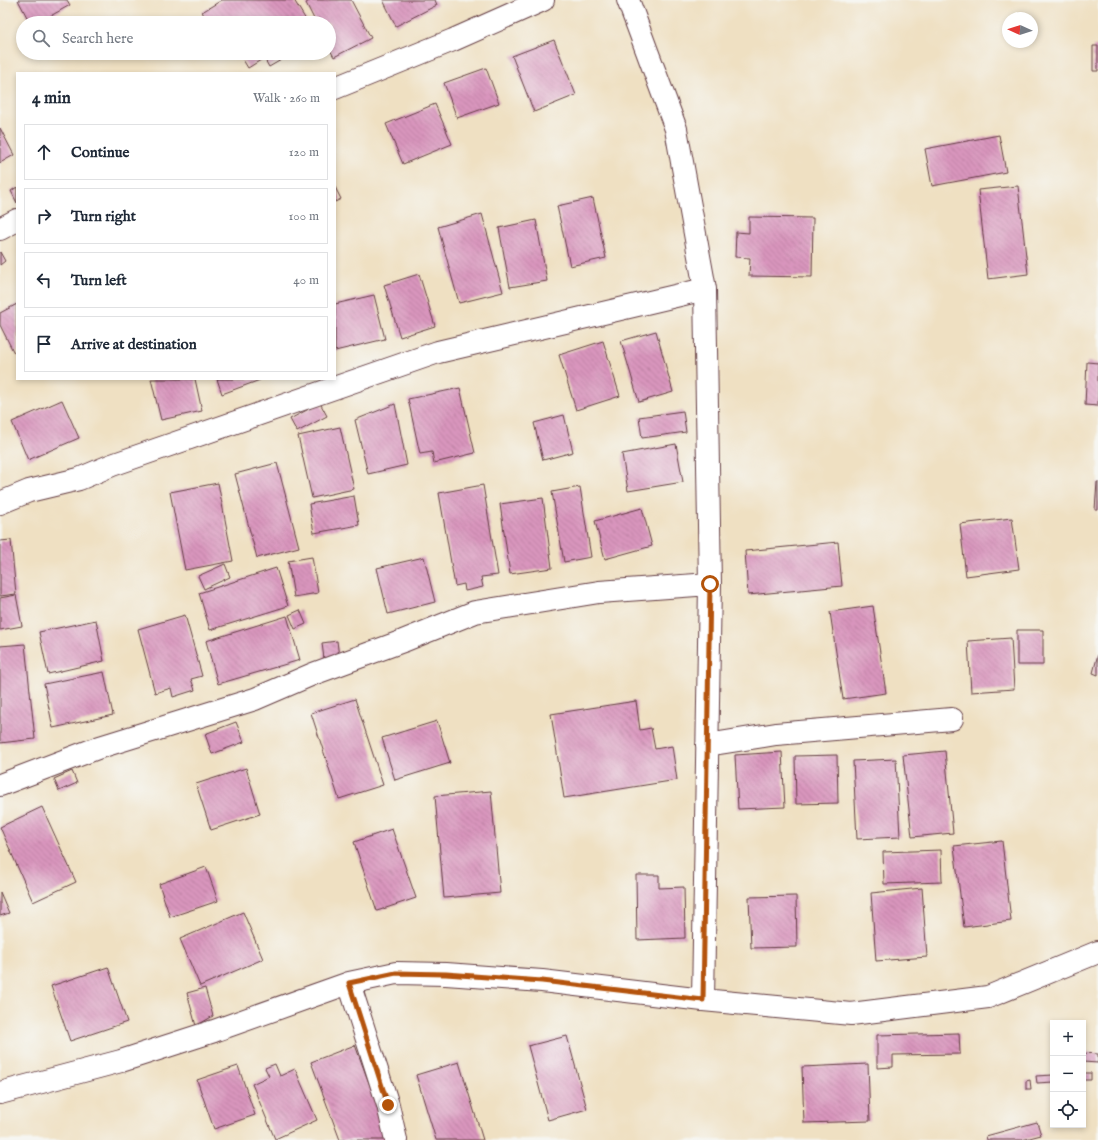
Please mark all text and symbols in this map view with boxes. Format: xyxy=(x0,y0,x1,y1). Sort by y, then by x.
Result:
north arrow xyxy=(1002,12,1038,48)
search box xyxy=(16,16,336,60)
icon: search xyxy=(30,27,52,49)
text: Search here xyxy=(62,29,133,48)
text: 4 min xyxy=(32,88,71,109)
text: Walk · 260 m xyxy=(253,90,320,107)
icon: ahead xyxy=(33,141,55,163)
text: Continue xyxy=(71,143,129,162)
text: 120 m xyxy=(289,144,319,161)
icon: right xyxy=(33,205,55,227)
text: Turn right xyxy=(71,207,136,226)
text: 100 m xyxy=(289,208,319,225)
icon: left xyxy=(33,269,55,291)
text: Turn left xyxy=(71,271,127,290)
text: 40 m xyxy=(293,272,319,289)
icon: arrive xyxy=(33,333,55,355)
text: Arrive at destination xyxy=(71,335,197,354)
route start xyxy=(701,575,719,593)
map controls xyxy=(1050,1020,1086,1128)
button: + xyxy=(1050,1020,1086,1056)
button: − xyxy=(1050,1056,1086,1092)
button: locate xyxy=(1050,1092,1086,1128)
route end xyxy=(379,1096,397,1114)

